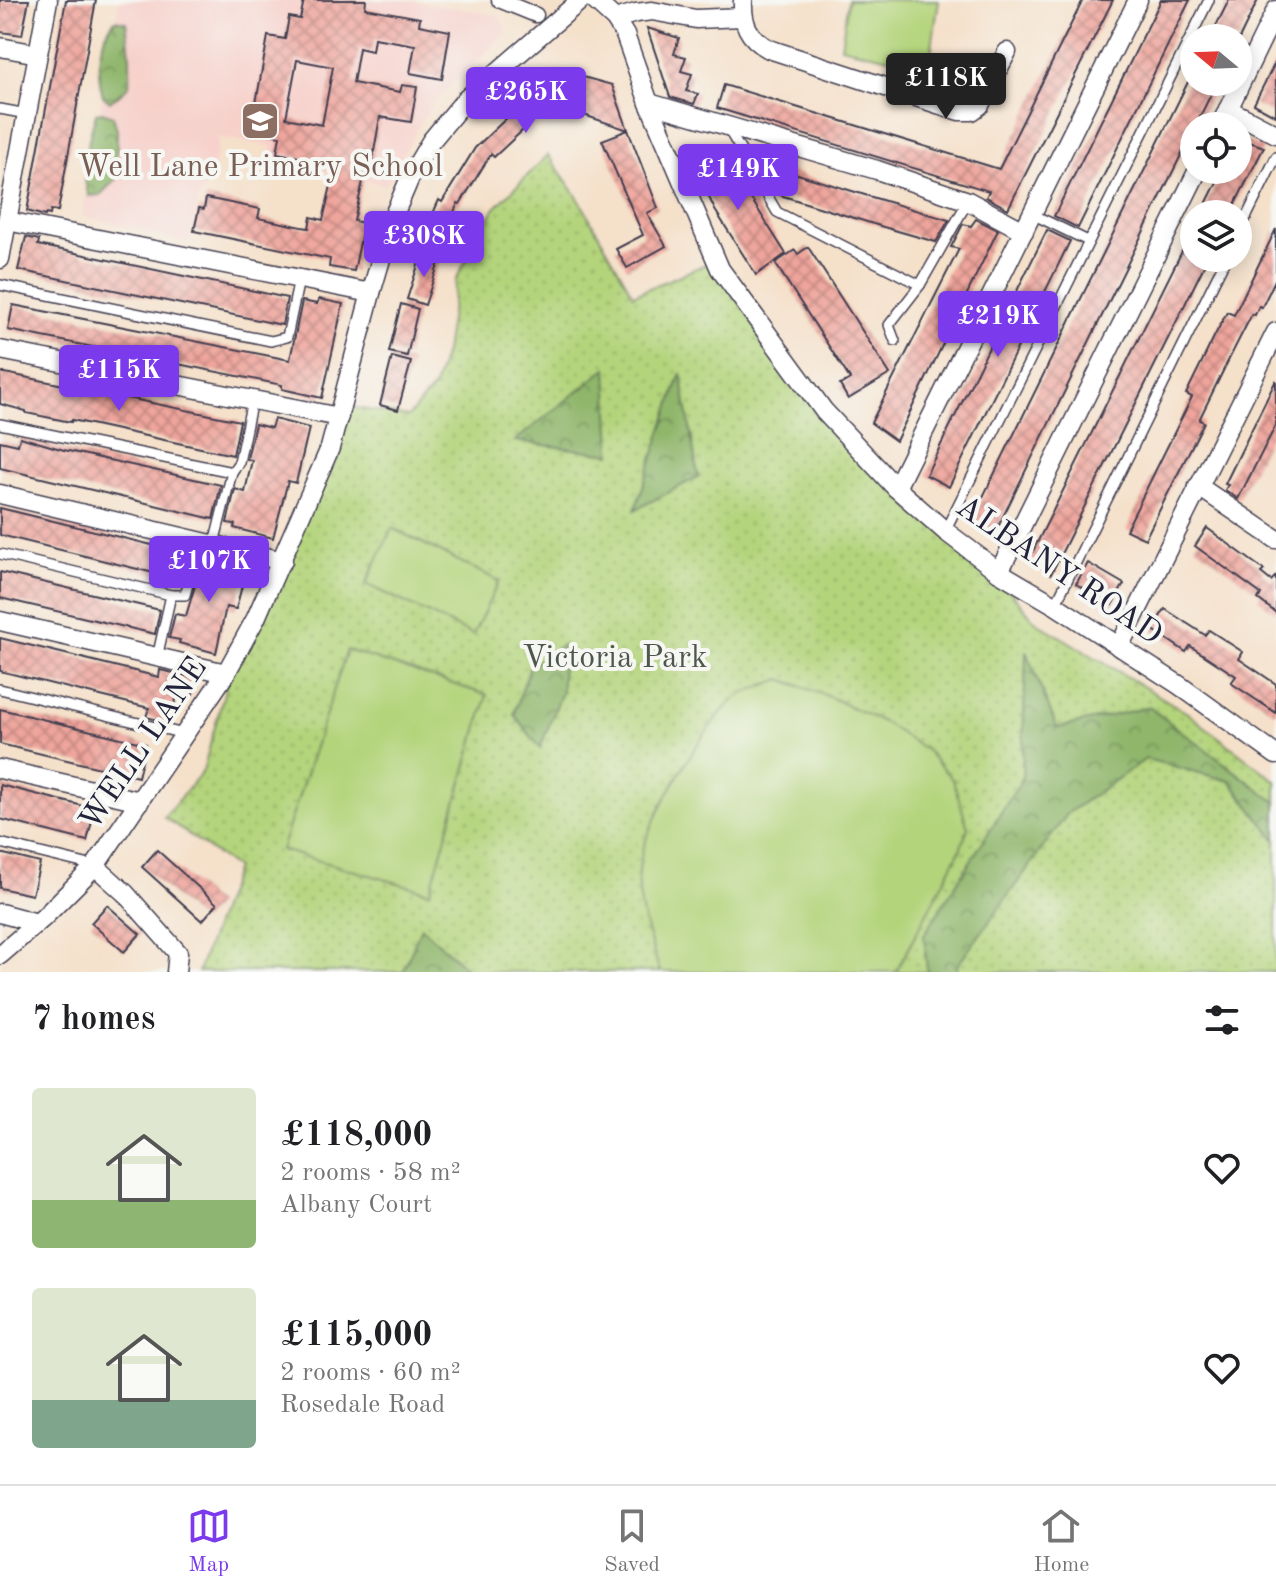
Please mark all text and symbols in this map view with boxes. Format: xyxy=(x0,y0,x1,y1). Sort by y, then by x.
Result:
north arrow xyxy=(1180,24,1252,96)
map controls xyxy=(1180,24,1252,272)
pin: £118K xyxy=(890,53,1002,121)
text: £118K xyxy=(904,66,988,92)
pin: £265K xyxy=(470,67,582,135)
text: £265K xyxy=(484,80,568,106)
school or university icon: Well Lane Primary School xyxy=(239,100,281,142)
button: locate xyxy=(1180,112,1252,184)
pin: £149K xyxy=(682,144,794,212)
place label: Well Lane Primary School xyxy=(77,152,443,184)
text: £149K xyxy=(696,157,780,183)
button: layers xyxy=(1180,200,1252,272)
pin: £308K xyxy=(368,211,480,279)
text: £308K xyxy=(382,224,466,250)
pin: £219K xyxy=(942,291,1054,359)
text: £219K xyxy=(956,304,1040,330)
pin: £115K xyxy=(63,345,175,413)
text: £115K xyxy=(77,358,161,384)
street label: ALBANY ROAD xyxy=(950,491,1167,652)
pin: £107K xyxy=(153,536,265,604)
text: £107K xyxy=(167,549,251,575)
park label: Victoria Park xyxy=(522,643,708,675)
street label: WELL LANE xyxy=(75,653,214,837)
icon: filters xyxy=(1200,998,1244,1042)
text: 7 homes xyxy=(32,1003,155,1037)
text: £118,000 xyxy=(280,1119,432,1153)
icon: home xyxy=(96,1120,192,1216)
icon: heart xyxy=(1200,1146,1244,1190)
text: 2 rooms · 58 m² xyxy=(280,1160,461,1186)
text: Albany Court xyxy=(280,1192,432,1218)
text: £115,000 xyxy=(280,1319,432,1353)
icon: home xyxy=(96,1320,192,1416)
icon: heart xyxy=(1200,1346,1244,1390)
text: 2 rooms · 60 m² xyxy=(280,1360,461,1386)
text: Rosedale Road xyxy=(280,1392,445,1418)
tab: Map xyxy=(187,1504,231,1579)
tab: Saved xyxy=(604,1504,660,1579)
tab: Home xyxy=(1033,1504,1089,1579)

